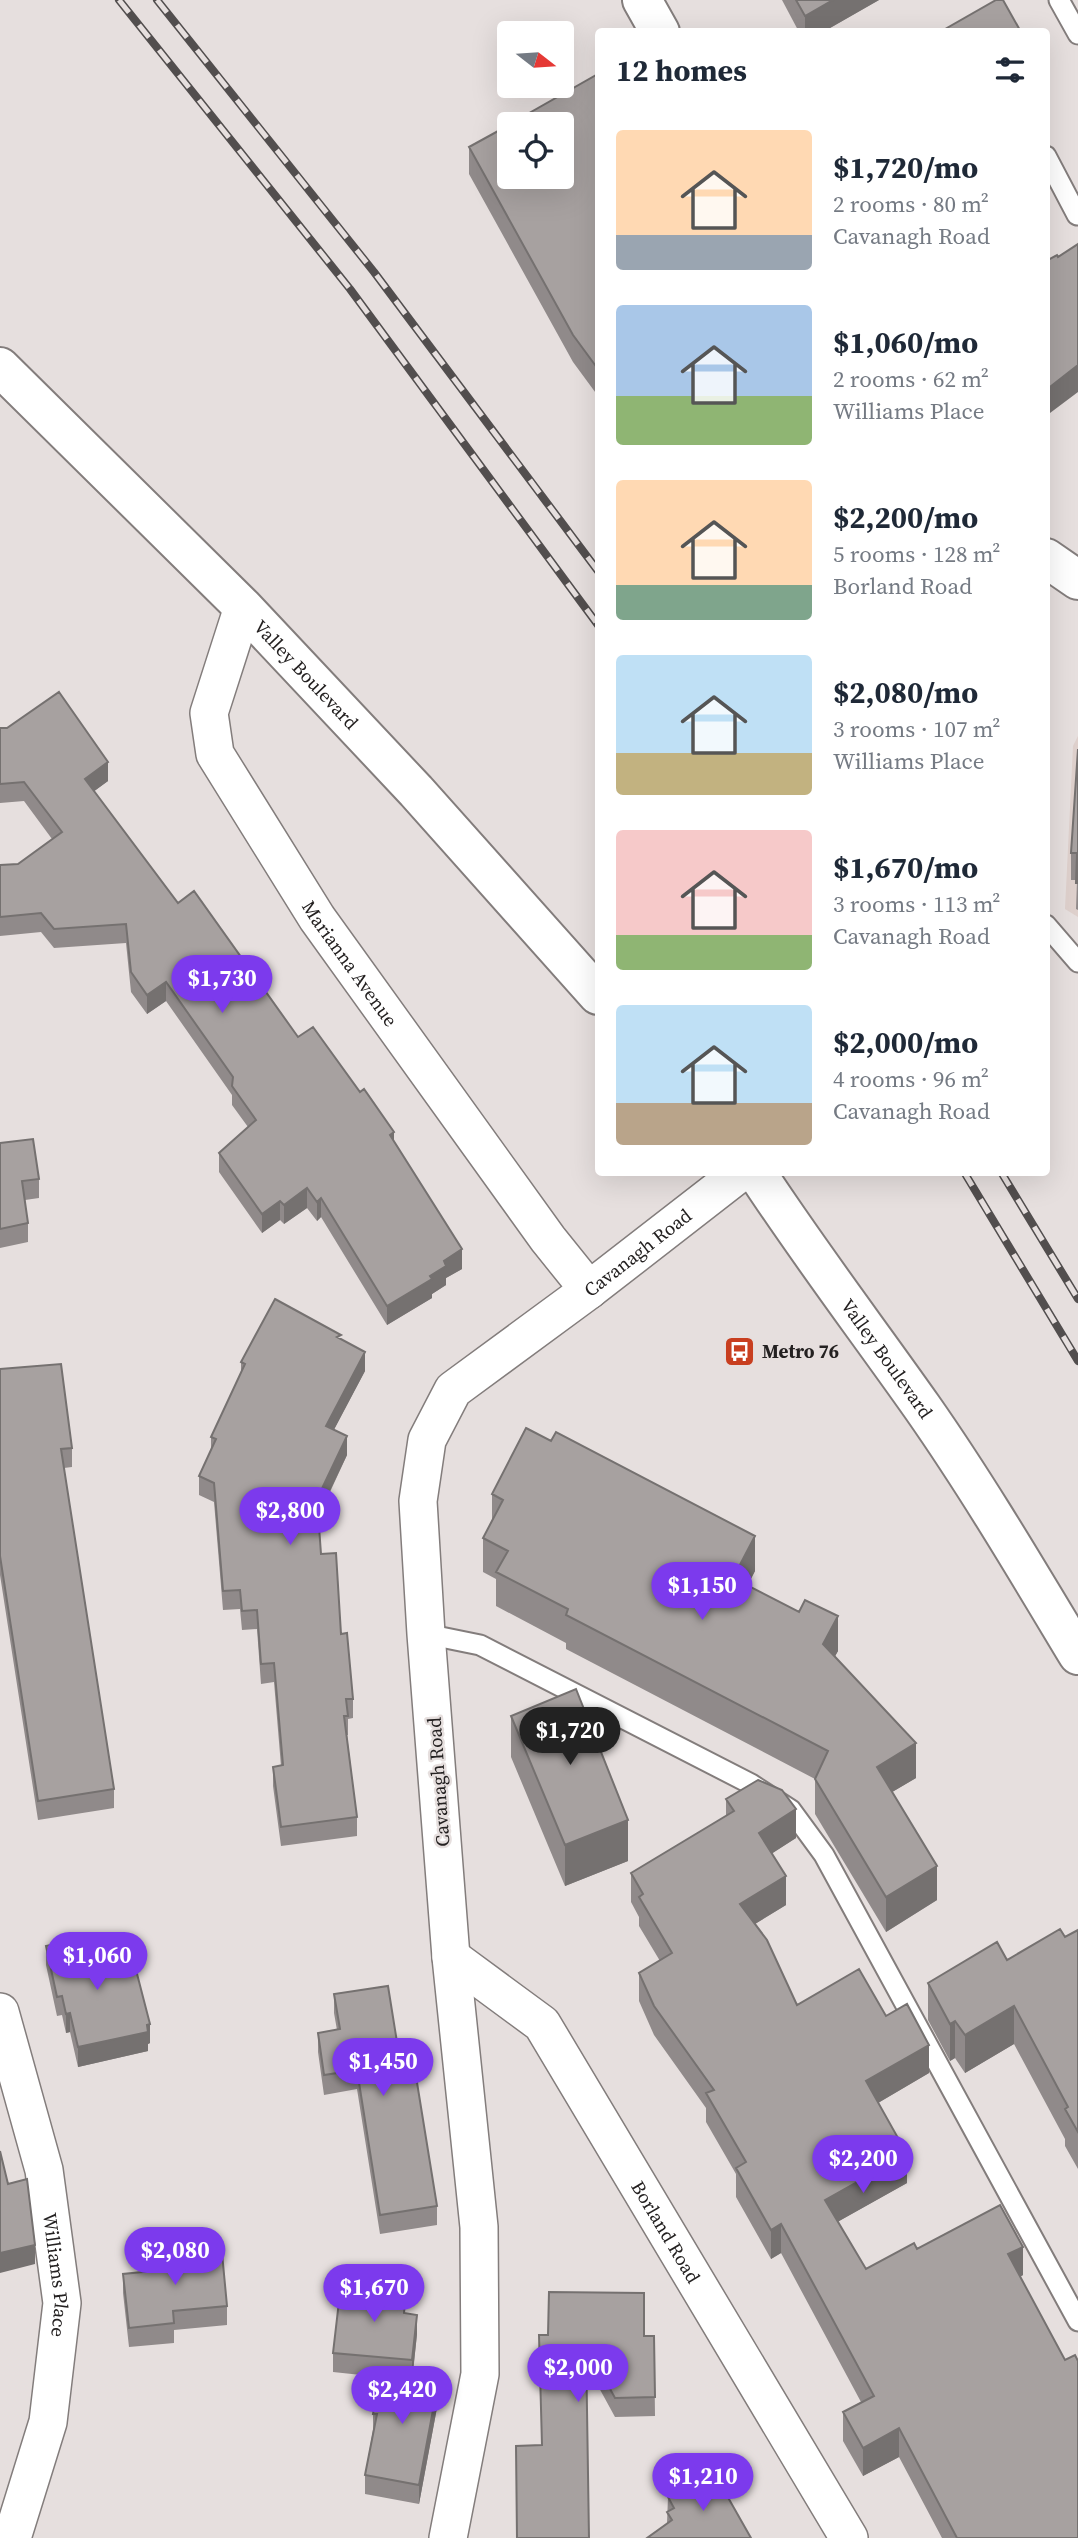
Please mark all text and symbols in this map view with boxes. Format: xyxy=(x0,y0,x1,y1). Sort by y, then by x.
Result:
north arrow xyxy=(497,21,574,98)
map controls xyxy=(497,21,574,189)
text: 12 homes xyxy=(616,50,747,91)
icon: filters xyxy=(991,51,1029,89)
button: locate xyxy=(497,112,574,189)
text: $1,720/mo xyxy=(833,147,978,188)
icon: home xyxy=(672,158,756,242)
text: 2 rooms · 80 m² xyxy=(833,188,989,220)
text: Cavanagh Road xyxy=(833,220,990,252)
text: $1,060/mo xyxy=(833,322,978,363)
icon: home xyxy=(672,333,756,417)
text: 2 rooms · 62 m² xyxy=(833,363,989,395)
text: Williams Place xyxy=(833,395,985,427)
text: $2,200/mo xyxy=(833,497,978,538)
icon: home xyxy=(672,508,756,592)
text: 5 rooms · 128 m² xyxy=(833,538,1000,570)
text: Borland Road xyxy=(833,570,972,602)
street label: Valley Boulevard xyxy=(248,614,365,735)
text: $2,080/mo xyxy=(833,672,978,713)
icon: home xyxy=(672,683,756,767)
text: 3 rooms · 107 m² xyxy=(833,713,1000,745)
text: Williams Place xyxy=(833,745,985,777)
text: $1,670/mo xyxy=(833,847,978,888)
icon: home xyxy=(672,858,756,942)
text: 3 rooms · 113 m² xyxy=(833,888,1000,920)
street label: Marianna Avenue xyxy=(296,895,404,1032)
text: Cavanagh Road xyxy=(833,920,990,952)
pin: $1,730 xyxy=(165,956,279,1015)
text: $1,730 xyxy=(187,962,257,994)
text: $2,000/mo xyxy=(833,1022,978,1063)
icon: home xyxy=(672,1033,756,1117)
text: 4 rooms · 96 m² xyxy=(833,1063,989,1095)
text: Cavanagh Road xyxy=(833,1095,990,1127)
street label: Cavanagh Road xyxy=(578,1202,697,1302)
street label: Valley Boulevard xyxy=(835,1293,939,1424)
bus stop icon: Metro 76 xyxy=(722,1334,756,1368)
place label: Metro 76 xyxy=(762,1338,839,1364)
pin: $2,800 xyxy=(233,1488,347,1547)
text: $2,800 xyxy=(255,1494,325,1526)
pin: $1,150 xyxy=(645,1562,759,1622)
text: $1,150 xyxy=(667,1569,737,1601)
pin: $1,720 xyxy=(513,1708,627,1767)
text: $1,720 xyxy=(535,1714,605,1746)
street label: Cavanagh Road xyxy=(420,1716,455,1848)
pin: $1,060 xyxy=(40,1932,154,1992)
text: $1,060 xyxy=(62,1939,132,1971)
pin: $1,450 xyxy=(326,2038,440,2098)
text: $1,450 xyxy=(348,2045,418,2077)
pin: $2,200 xyxy=(806,2136,920,2195)
text: $2,200 xyxy=(828,2142,898,2174)
street label: Borland Road xyxy=(625,2176,707,2288)
street label: Williams Place xyxy=(37,2211,75,2339)
pin: $2,080 xyxy=(118,2228,232,2287)
text: $2,080 xyxy=(140,2234,210,2266)
pin: $1,670 xyxy=(317,2264,431,2324)
text: $1,670 xyxy=(339,2271,409,2303)
pin: $2,000 xyxy=(521,2344,635,2404)
text: $2,000 xyxy=(543,2351,613,2383)
pin: $2,420 xyxy=(345,2366,459,2426)
text: $2,420 xyxy=(367,2373,437,2405)
pin: $1,210 xyxy=(646,2454,760,2513)
text: $1,210 xyxy=(668,2460,738,2492)

